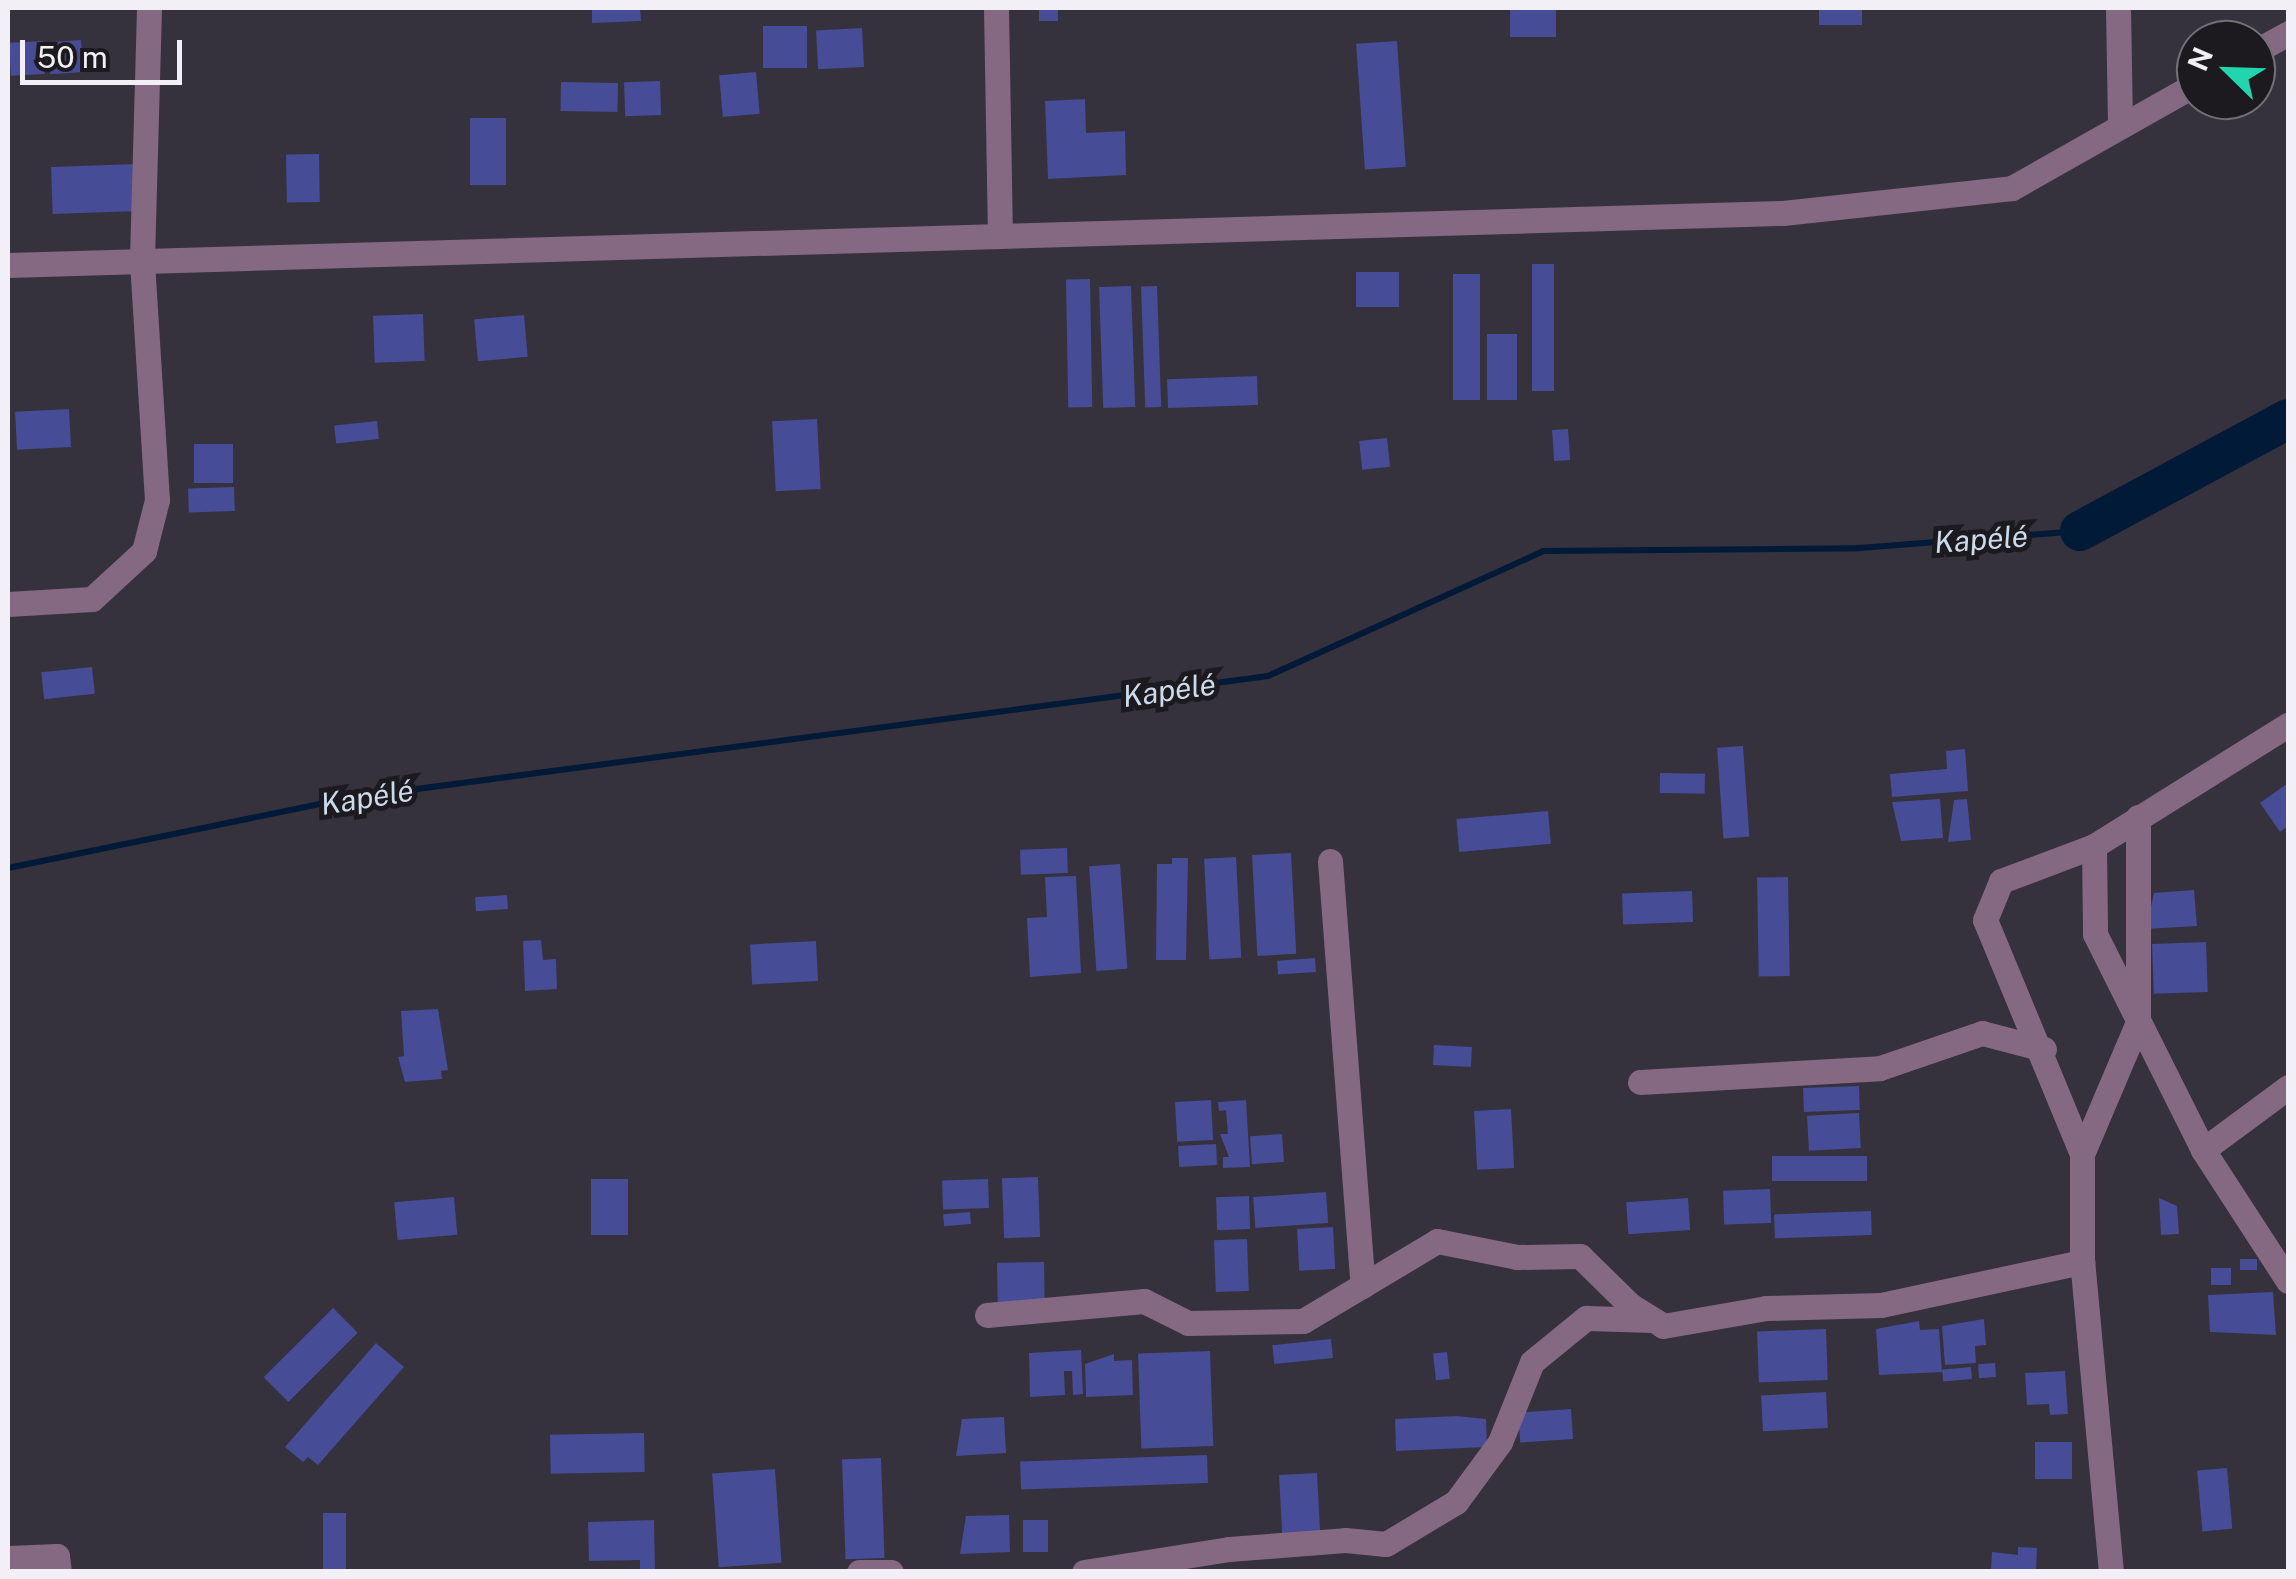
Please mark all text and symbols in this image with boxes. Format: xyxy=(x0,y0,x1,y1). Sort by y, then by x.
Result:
scale bar xyxy=(25,20,188,82)
north arrow xyxy=(2176,20,2276,120)
text: 50 m xyxy=(37,39,108,75)
text: N xyxy=(2180,42,2219,75)
water label: Kapélé xyxy=(1933,518,2029,560)
water label: Kapélé xyxy=(1120,666,1218,714)
water label: Kapélé xyxy=(318,772,416,822)

